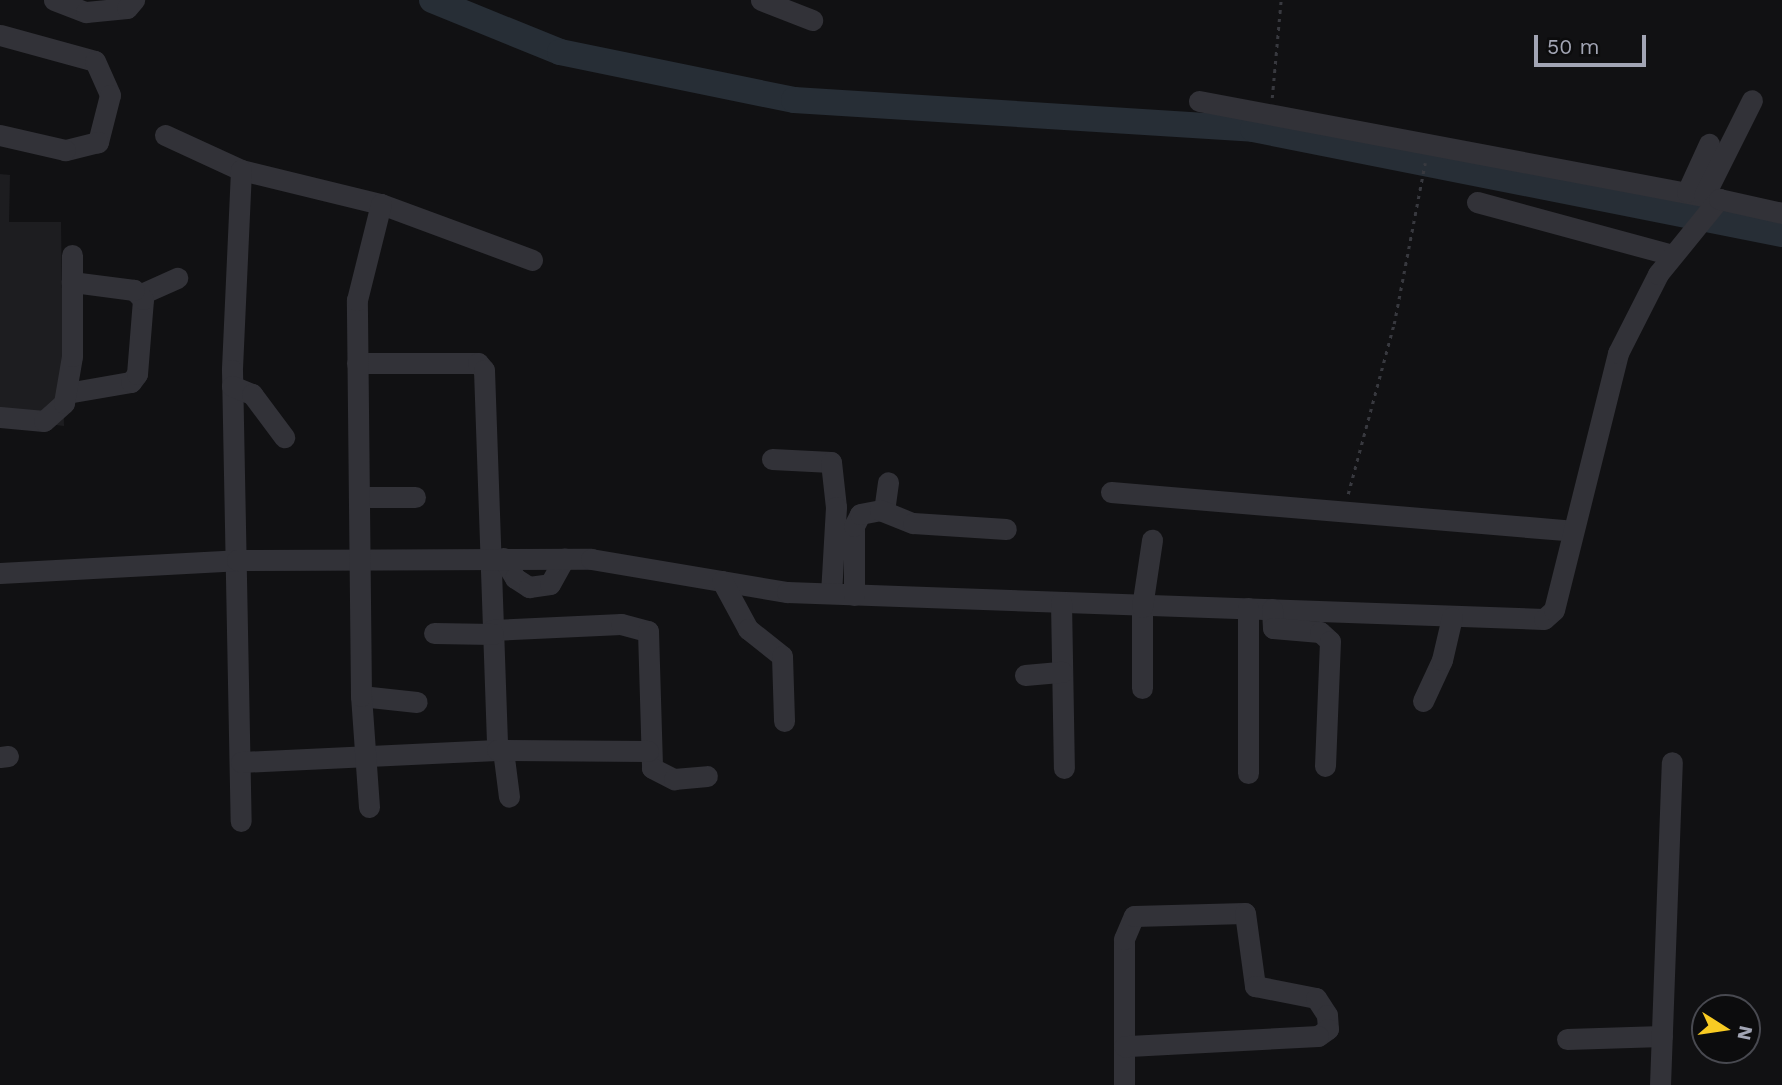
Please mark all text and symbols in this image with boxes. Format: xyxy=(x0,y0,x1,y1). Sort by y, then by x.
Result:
scale bar xyxy=(1537,21,1649,65)
text: 50 m xyxy=(1547,34,1599,59)
north arrow xyxy=(1691,994,1761,1064)
text: N xyxy=(1732,1024,1758,1042)

